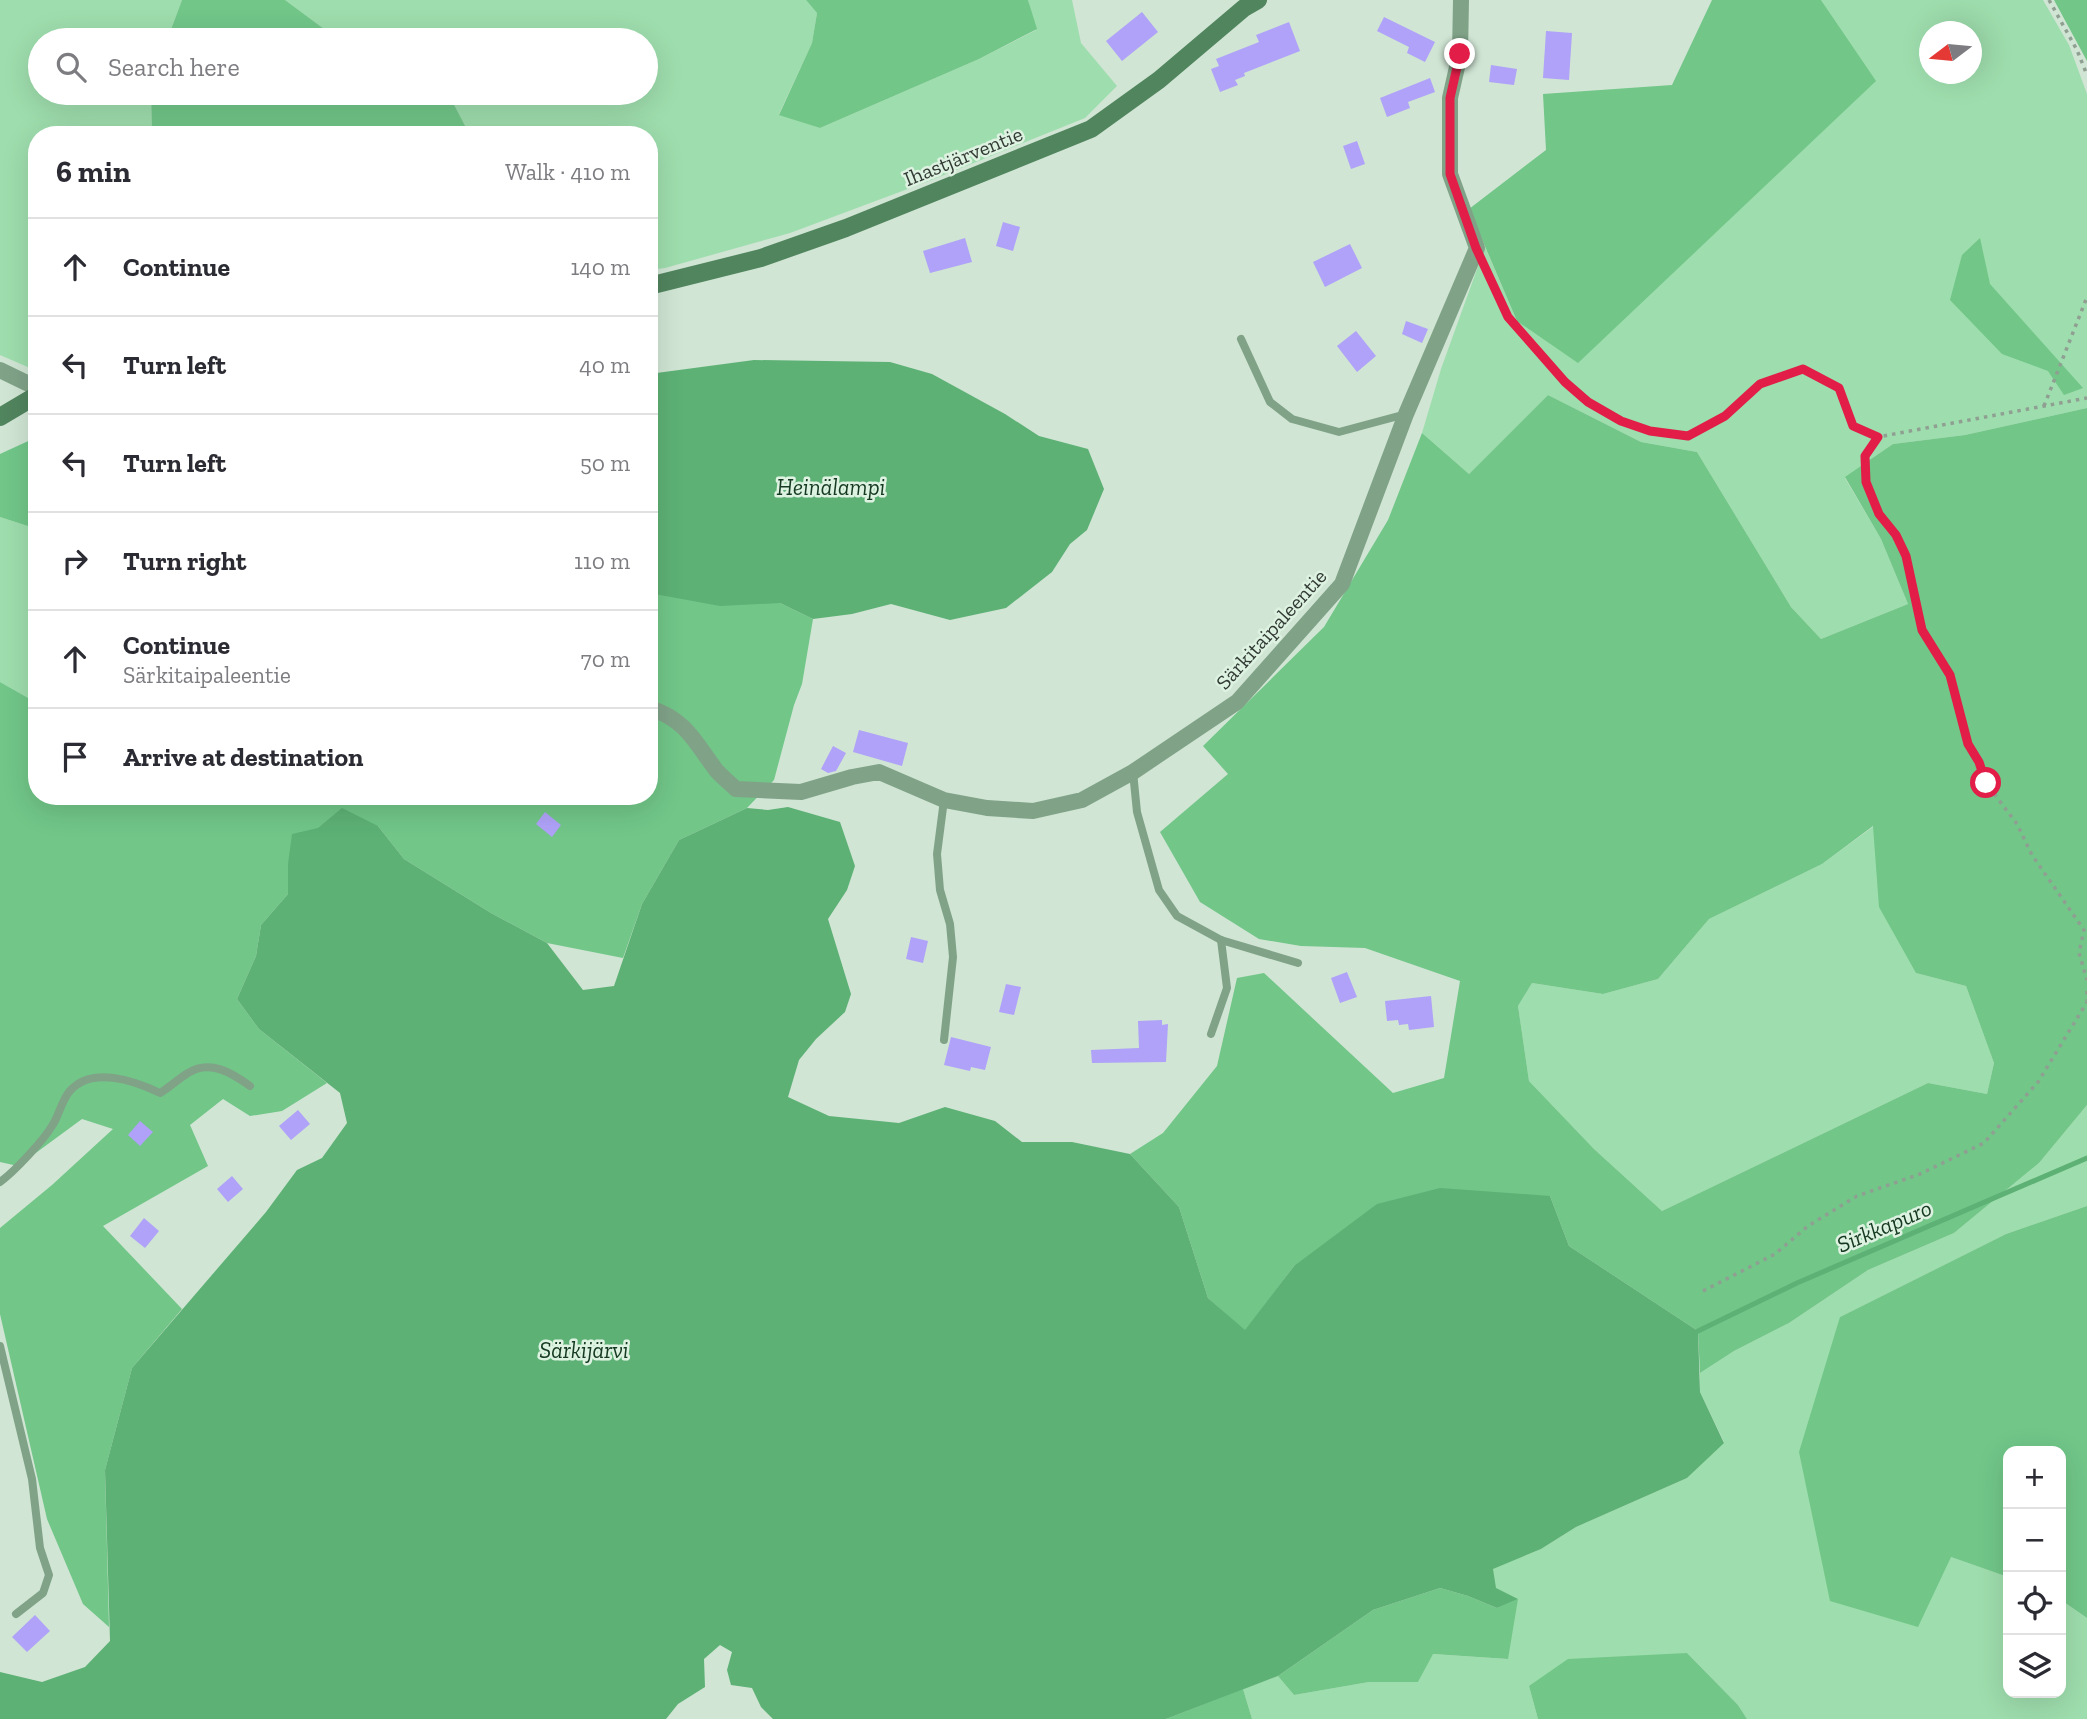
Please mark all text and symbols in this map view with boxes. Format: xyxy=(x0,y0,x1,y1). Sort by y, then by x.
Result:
north arrow xyxy=(1919,21,1982,84)
search box xyxy=(28,28,658,105)
route end xyxy=(1444,38,1475,69)
icon: search xyxy=(52,48,90,86)
text: Search here xyxy=(108,51,240,83)
street label: Ihastjärventie xyxy=(900,121,1026,192)
text: 6 min xyxy=(56,154,131,190)
text: Walk · 410 m xyxy=(505,158,630,186)
icon: ahead xyxy=(56,248,94,286)
text: Continue xyxy=(123,251,230,283)
text: 140 m xyxy=(570,253,630,281)
icon: left xyxy=(56,346,94,384)
text: Turn left xyxy=(123,349,226,381)
text: 40 m xyxy=(579,351,630,379)
icon: left xyxy=(56,444,94,482)
text: Turn left xyxy=(123,447,226,479)
text: 50 m xyxy=(580,449,630,477)
water label: Heinälampi xyxy=(777,473,885,501)
icon: right xyxy=(56,542,94,580)
text: Turn right xyxy=(123,545,246,577)
text: 110 m xyxy=(574,547,630,575)
street label: Särkitaipaleentie xyxy=(1210,564,1332,694)
text: Continue xyxy=(123,629,230,661)
icon: ahead xyxy=(56,640,94,678)
text: 70 m xyxy=(581,645,630,673)
text: Särkitaipaleentie xyxy=(123,661,291,689)
icon: arrive xyxy=(56,738,94,776)
text: Arrive at destination xyxy=(123,741,363,773)
route start xyxy=(1970,767,2001,798)
water label: Sirkkapuro xyxy=(1832,1193,1936,1259)
water label: Särkijärvi xyxy=(539,1336,629,1364)
map controls xyxy=(2003,1446,2066,1698)
button: + xyxy=(2003,1446,2066,1509)
button: − xyxy=(2003,1509,2066,1572)
button: locate xyxy=(2003,1572,2066,1635)
button: layers xyxy=(2003,1635,2066,1698)

